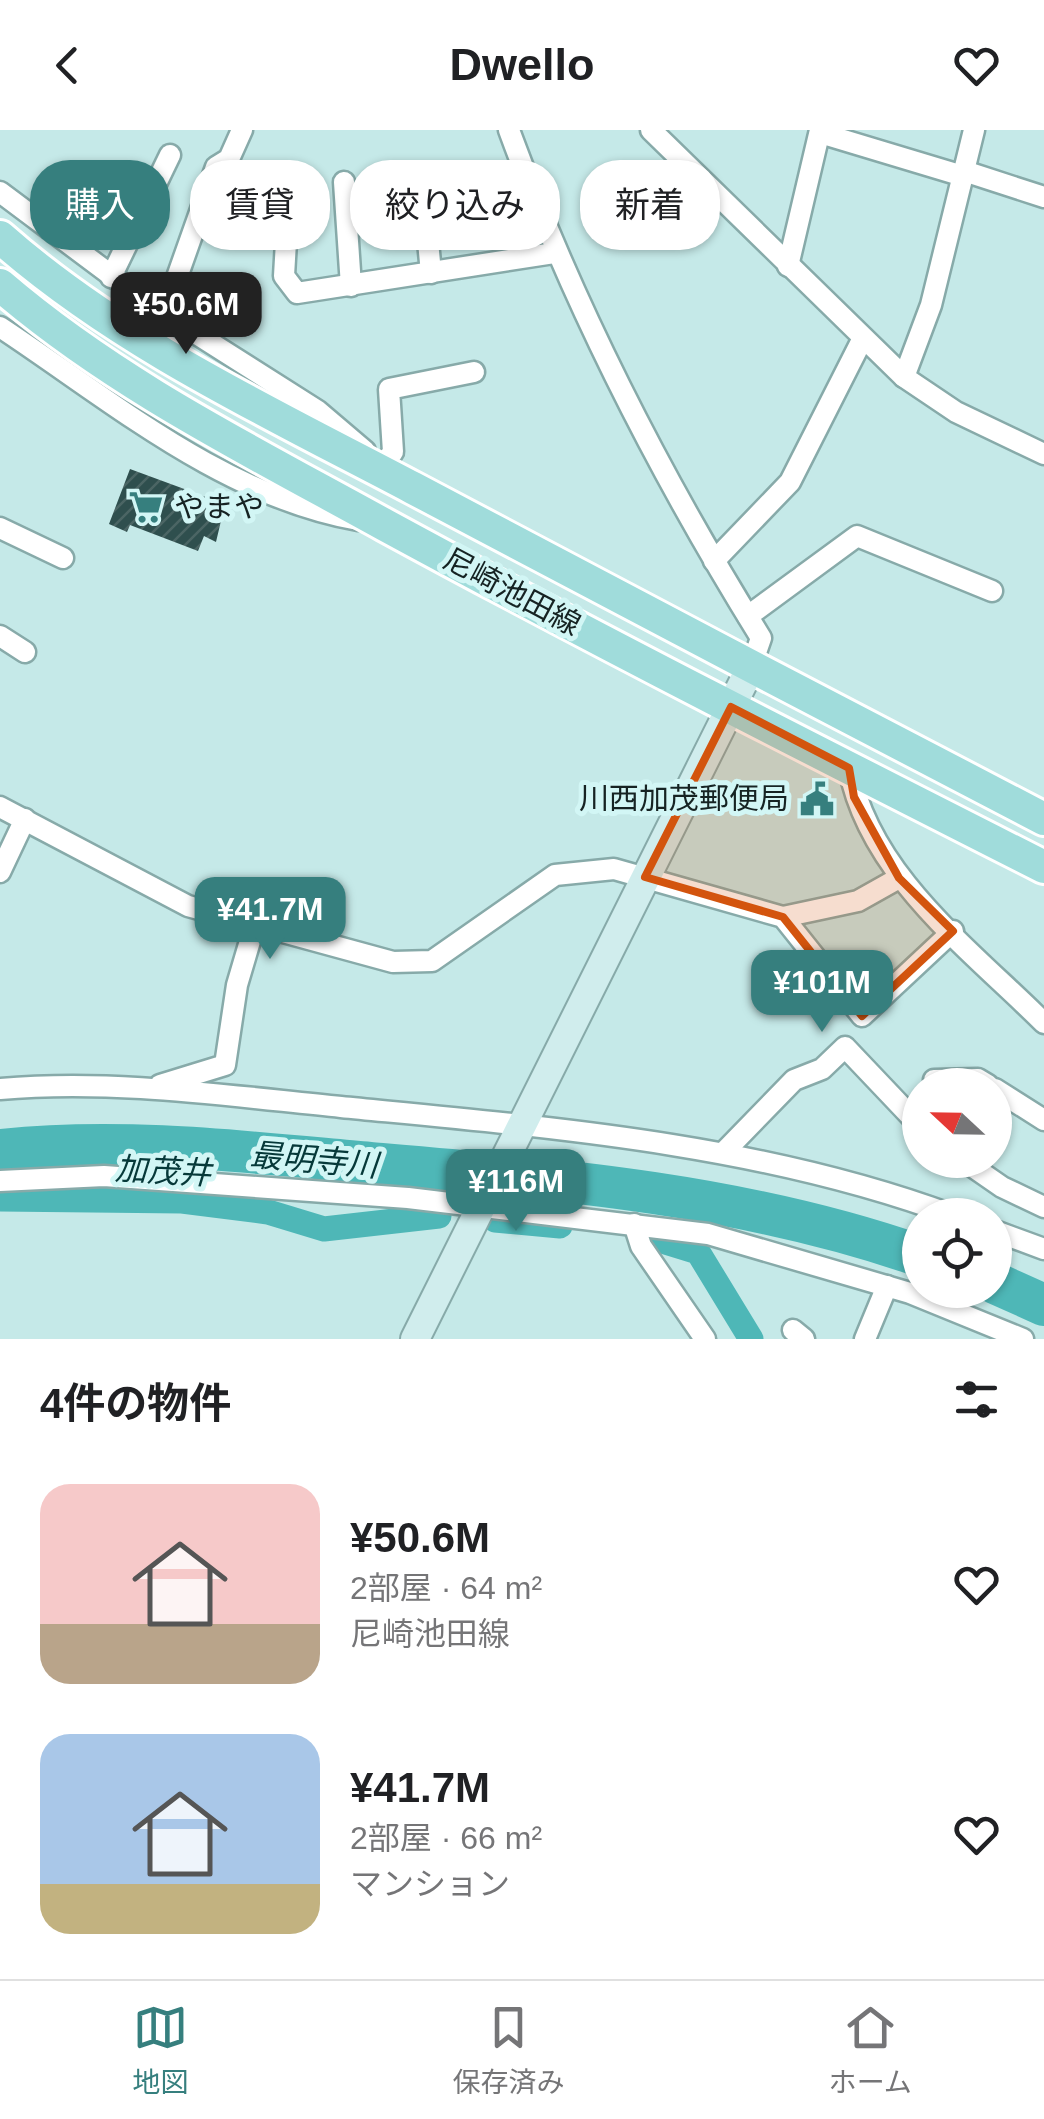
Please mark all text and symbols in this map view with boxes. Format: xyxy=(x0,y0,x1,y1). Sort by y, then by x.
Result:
icon: back xyxy=(40,38,95,93)
icon: heart xyxy=(949,38,1004,93)
text: Dwello xyxy=(449,39,595,90)
chip: 購入 xyxy=(30,160,170,250)
chip: 賃貸 xyxy=(190,160,330,250)
chip: 絞り込み xyxy=(350,160,560,250)
chip: 新着 xyxy=(580,160,720,250)
pin: ¥50.6M xyxy=(105,272,267,357)
text: ¥50.6M xyxy=(133,286,239,322)
supermarket icon: やまや xyxy=(127,488,165,526)
place label: やまや xyxy=(174,490,264,523)
street label: 尼崎池田線 xyxy=(438,542,586,641)
public building icon: 川西加茂郵便局 xyxy=(798,780,836,818)
place label: 川西加茂郵便局 xyxy=(579,782,789,815)
pin: ¥41.7M xyxy=(189,877,351,962)
text: ¥41.7M xyxy=(217,891,323,927)
pin: ¥101M xyxy=(752,950,892,1035)
text: ¥101M xyxy=(773,964,871,1000)
north arrow xyxy=(902,1068,1012,1178)
map controls xyxy=(902,1068,1012,1308)
water label: 最明寺川 xyxy=(249,1136,382,1184)
pin: ¥116M xyxy=(446,1149,586,1234)
water label: 加茂井 xyxy=(114,1151,215,1192)
text: ¥116M xyxy=(468,1163,564,1199)
button: locate xyxy=(902,1198,1012,1308)
icon: filters xyxy=(949,1372,1004,1427)
text: 4件の物件 xyxy=(40,1380,231,1427)
text: ¥50.6M xyxy=(350,1514,490,1561)
icon: home xyxy=(120,1524,240,1644)
icon: heart xyxy=(949,1557,1004,1612)
text: 2部屋 · 64 m² xyxy=(350,1570,542,1606)
text: 尼崎池田線 xyxy=(350,1616,510,1652)
text: ¥41.7M xyxy=(350,1764,490,1811)
icon: home xyxy=(120,1774,240,1894)
icon: heart xyxy=(949,1807,1004,1862)
text: 2部屋 · 66 m² xyxy=(350,1820,542,1856)
text: マンション xyxy=(350,1866,510,1902)
tab: 地図 xyxy=(132,2000,188,2100)
tab: 保存済み xyxy=(452,2000,564,2100)
tab: ホーム xyxy=(829,2000,912,2100)

